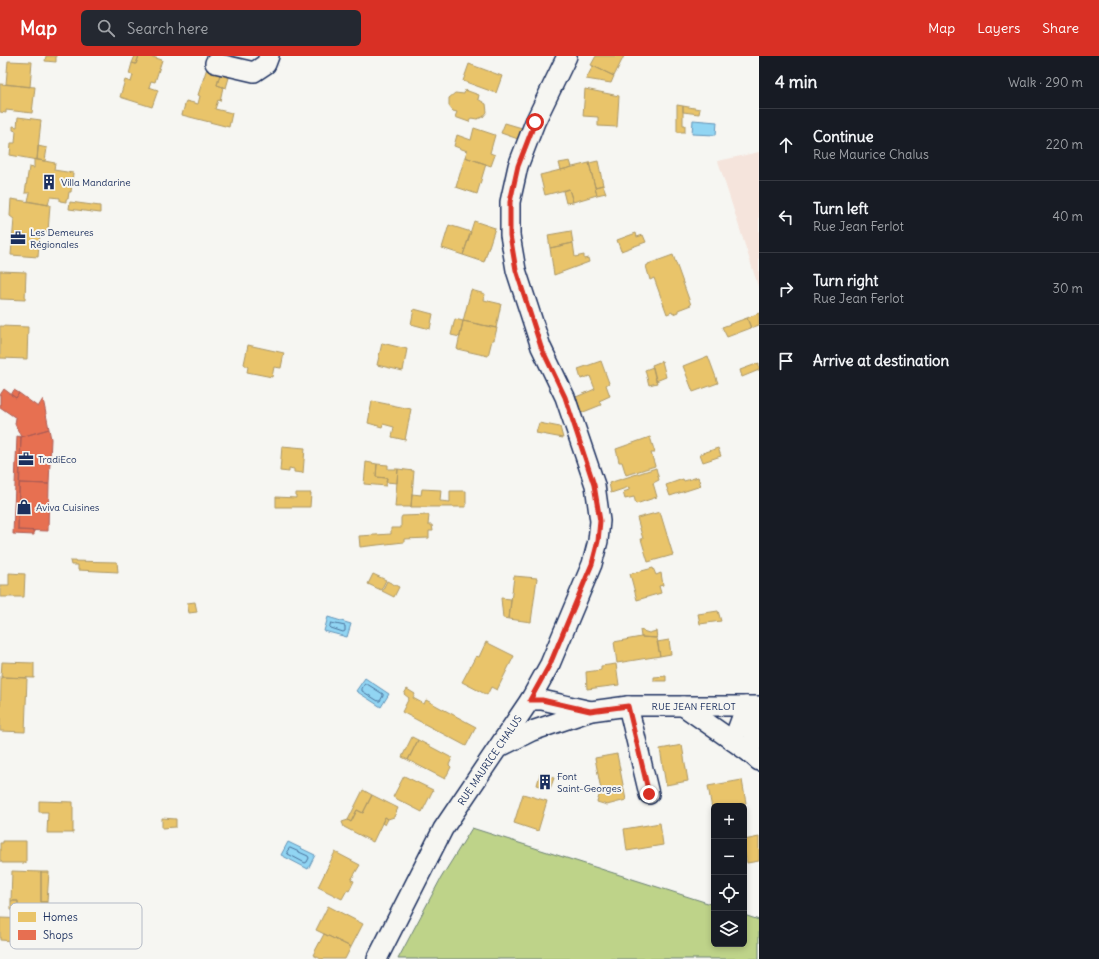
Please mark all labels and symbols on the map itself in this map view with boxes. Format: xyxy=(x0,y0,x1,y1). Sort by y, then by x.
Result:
route start xyxy=(526,113,544,131)
building icon: Villa Mandarine xyxy=(40,173,58,191)
place label: Villa Mandarine xyxy=(61,176,131,189)
place label: Les Demeures Régionales xyxy=(30,226,94,251)
office icon: Les Demeures Régionales xyxy=(9,229,27,247)
office icon: TradiEco xyxy=(17,450,35,468)
place label: TradiEco xyxy=(38,453,77,466)
shop icon: Aviva Cuisines xyxy=(15,498,33,516)
place label: Aviva Cuisines xyxy=(36,501,100,514)
street label: RUE JEAN FERLOT xyxy=(652,700,736,713)
street label: RUE MAURICE CHALUS xyxy=(455,712,525,808)
place label: Font Saint-Georges xyxy=(557,770,622,795)
building icon: Font Saint-Georges xyxy=(536,773,554,791)
route end xyxy=(640,785,658,803)
legend xyxy=(10,903,142,949)
text: Homes xyxy=(43,910,78,924)
text: Shops xyxy=(43,928,73,942)

